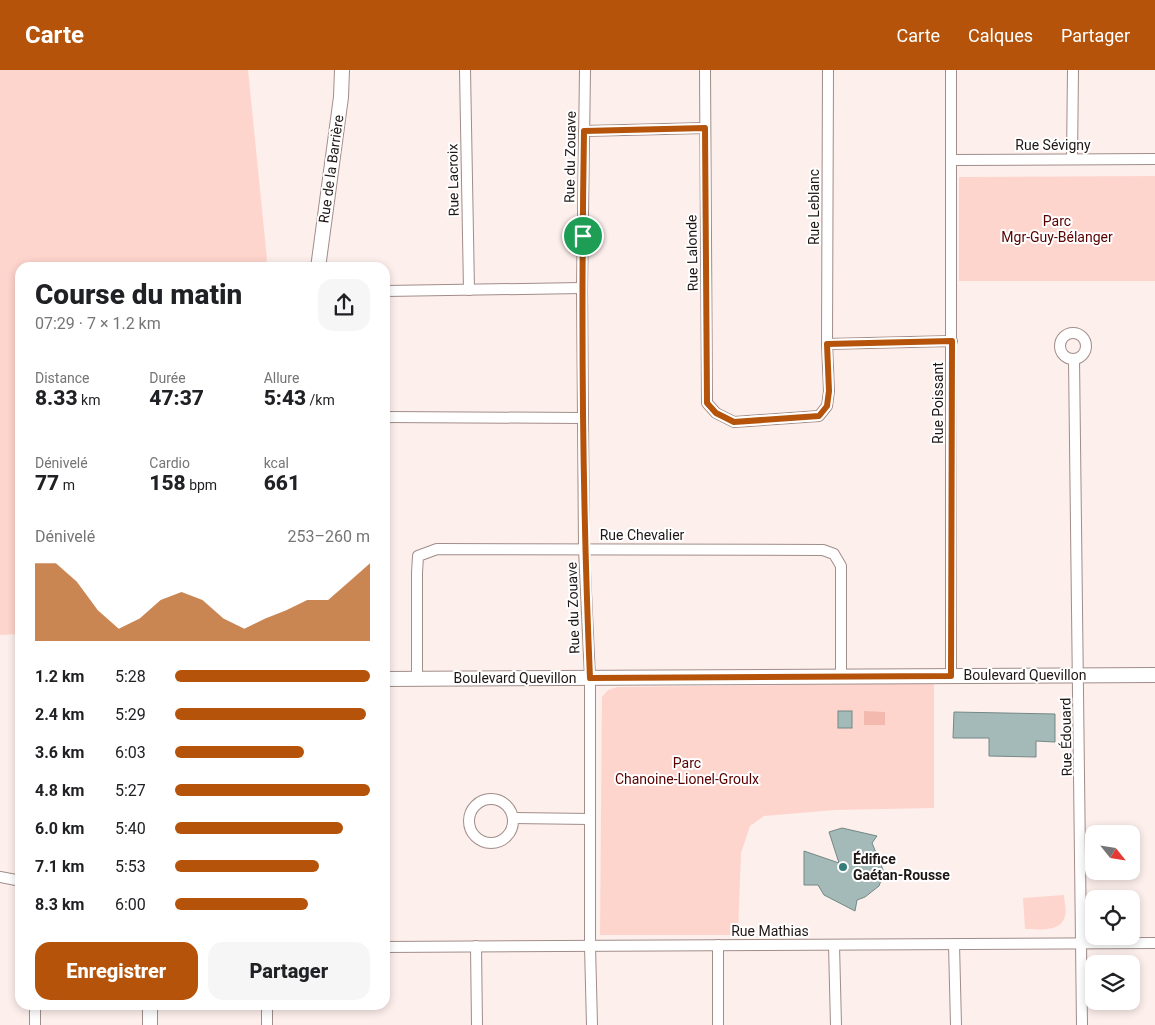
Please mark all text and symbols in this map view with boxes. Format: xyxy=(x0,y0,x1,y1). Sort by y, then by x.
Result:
text: Carte xyxy=(25,21,84,49)
text: Carte xyxy=(897,25,940,46)
text: Calques xyxy=(968,25,1033,46)
text: Partager xyxy=(1061,25,1130,46)
street label: Rue du Zouave xyxy=(561,111,579,203)
street label: Rue de la Barrière xyxy=(315,114,347,224)
street label: Rue Sévigny xyxy=(1015,137,1091,153)
street label: Rue Lacroix xyxy=(444,143,462,216)
street label: Rue Leblanc xyxy=(806,169,822,245)
park label: Parc Mgr-Guy-Bélanger xyxy=(1001,213,1113,245)
street label: Rue Lalonde xyxy=(683,214,701,292)
pin xyxy=(562,215,604,257)
icon: arrive xyxy=(569,222,597,250)
text: Course du matin xyxy=(35,278,242,311)
button: share xyxy=(318,279,370,331)
text: 07:29 · 7 × 1.2 km xyxy=(35,314,161,333)
street label: Rue Poissant xyxy=(930,362,946,444)
text: Distance xyxy=(35,370,90,386)
text: Durée xyxy=(149,370,186,386)
text: Allure xyxy=(264,370,299,386)
text: 8.33 xyxy=(35,386,78,410)
text: 47:37 xyxy=(149,386,204,410)
text: 5:43 xyxy=(264,386,306,410)
text: km xyxy=(78,392,100,408)
text: /km xyxy=(306,392,335,408)
text: Dénivelé xyxy=(35,455,88,471)
text: Cardio xyxy=(149,455,190,471)
text: kcal xyxy=(264,455,289,471)
text: 77 xyxy=(35,471,59,495)
text: 158 xyxy=(149,471,186,495)
text: 661 xyxy=(264,471,300,495)
text: m xyxy=(59,477,75,493)
text: bpm xyxy=(186,477,217,493)
text: Dénivelé xyxy=(35,527,95,546)
text: 253–260 m xyxy=(288,527,370,546)
street label: Rue Chevalier xyxy=(600,527,685,543)
street label: Rue du Zouave xyxy=(563,562,583,654)
text: 1.2 km xyxy=(35,667,84,686)
text: 5:28 xyxy=(115,667,146,686)
street label: Boulevard Quevillon xyxy=(964,667,1086,683)
street label: Boulevard Quevillon xyxy=(454,670,576,686)
street label: Rue Édouard xyxy=(1056,697,1075,777)
text: 2.4 km xyxy=(35,705,84,724)
text: 5:29 xyxy=(115,705,146,724)
text: 3.6 km xyxy=(35,743,84,762)
text: 6:03 xyxy=(115,743,146,762)
park label: Parc Chanoine-Lionel-Groulx xyxy=(615,755,759,787)
text: 4.8 km xyxy=(35,781,84,800)
text: 5:27 xyxy=(115,781,146,800)
text: 6.0 km xyxy=(35,819,84,838)
text: 5:40 xyxy=(115,819,146,838)
north arrow xyxy=(1085,825,1140,880)
map controls xyxy=(1085,825,1140,1010)
place label: Édifice Gaétan-Rousse xyxy=(853,850,950,883)
text: 7.1 km xyxy=(35,857,84,876)
text: 5:53 xyxy=(115,857,146,876)
marker: Édifice Gaétan-Rousse xyxy=(837,861,849,873)
button: locate xyxy=(1085,890,1140,945)
text: 8.3 km xyxy=(35,895,84,914)
text: 6:00 xyxy=(115,895,146,914)
street label: Rue Mathias xyxy=(731,923,809,939)
button: Enregistrer xyxy=(35,942,198,1000)
button: Partager xyxy=(208,942,370,1000)
button: layers xyxy=(1085,955,1140,1010)

